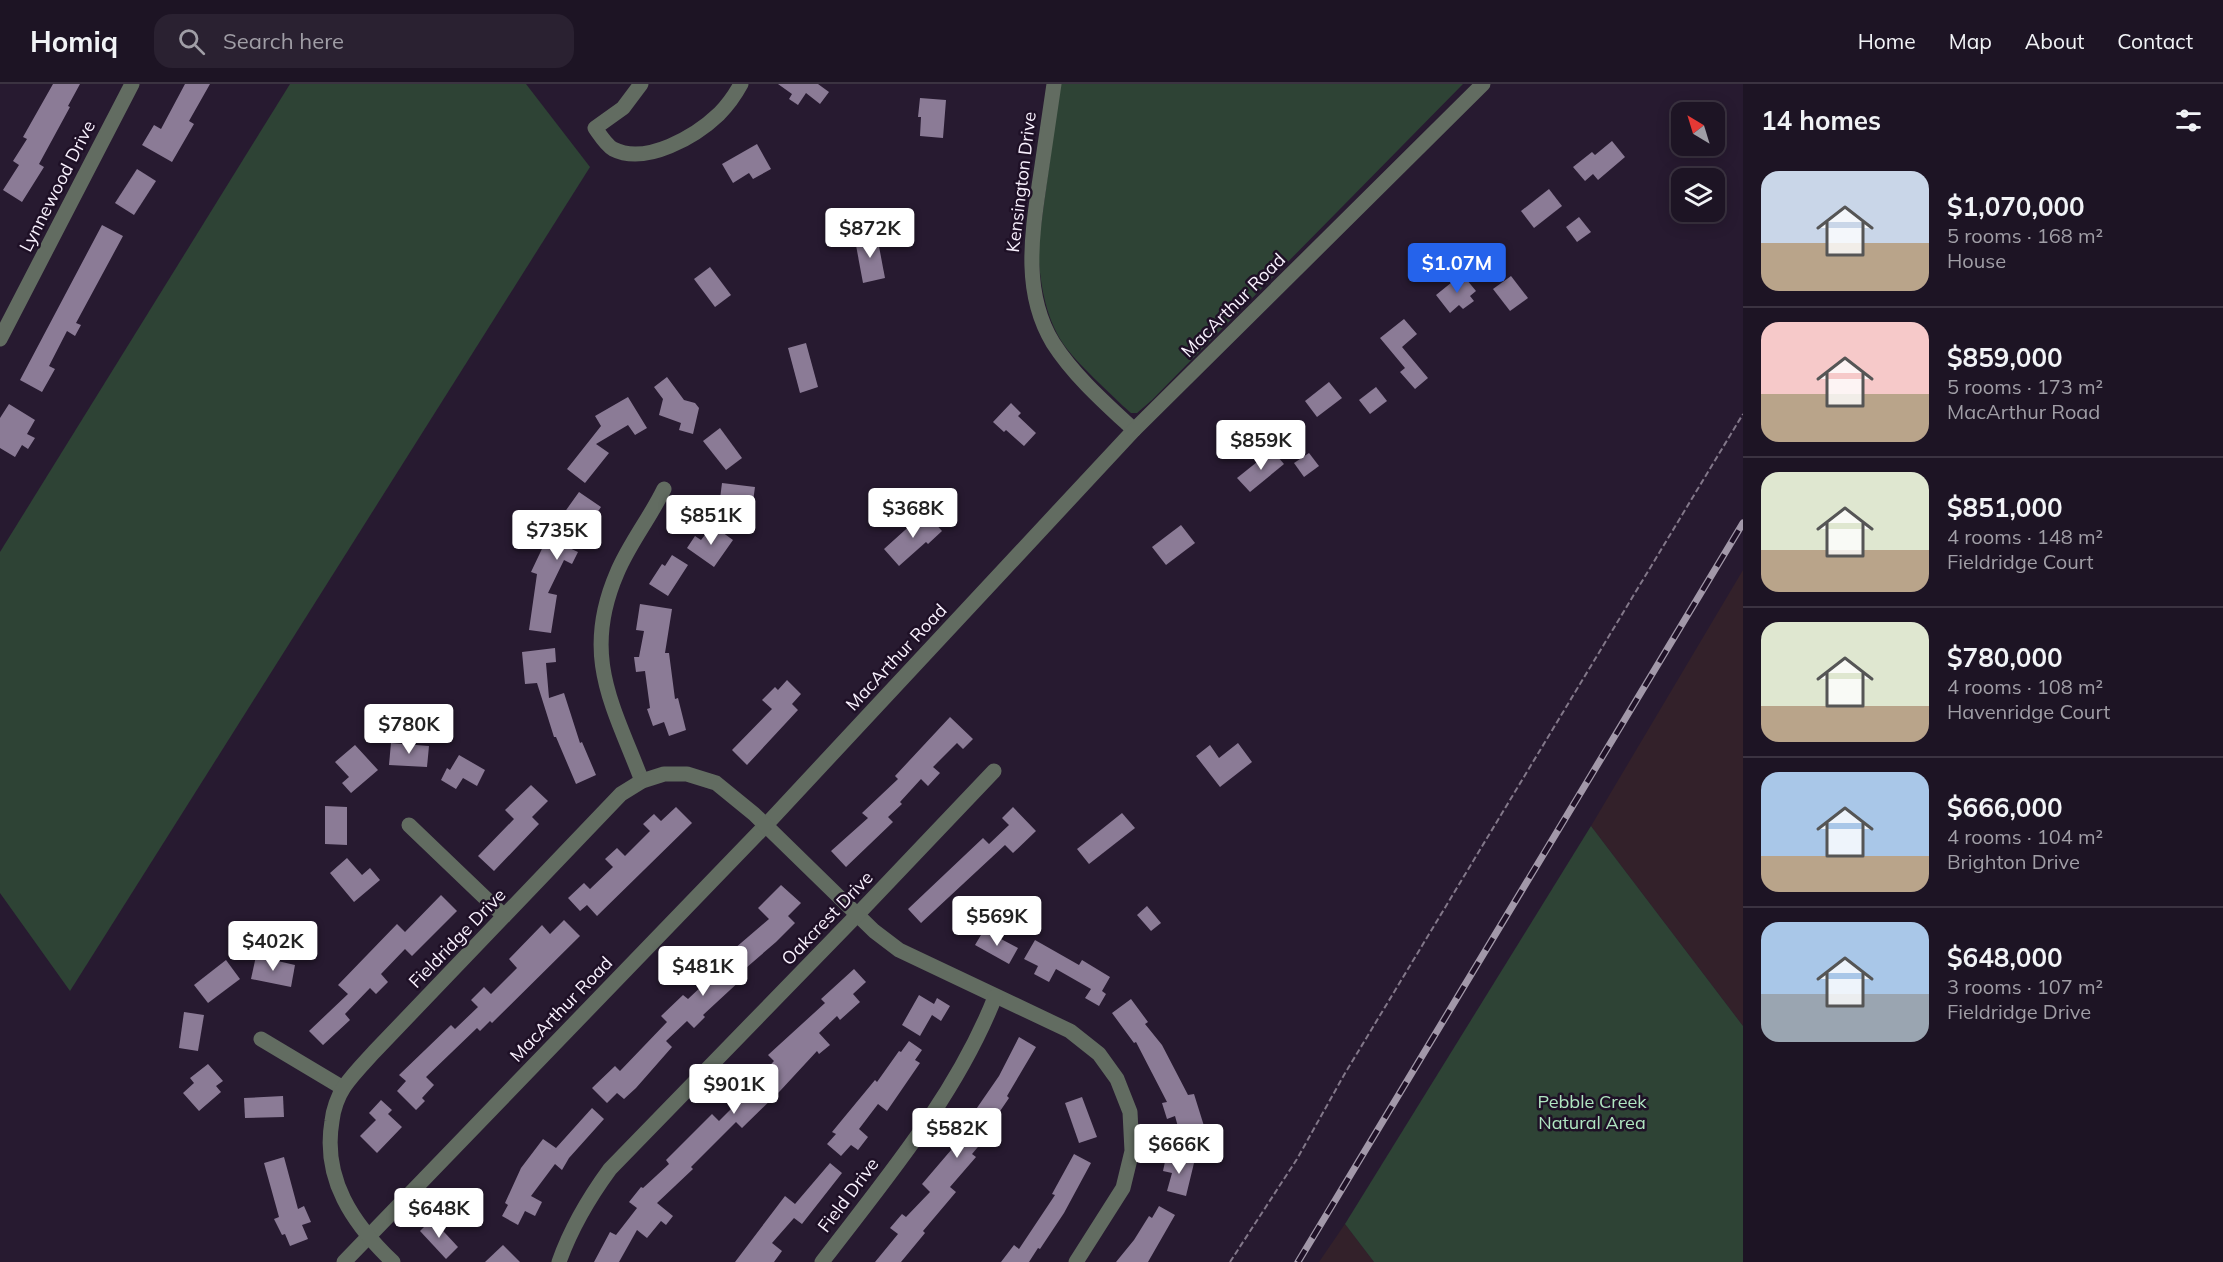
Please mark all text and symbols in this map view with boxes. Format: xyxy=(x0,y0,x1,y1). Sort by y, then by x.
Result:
search box xyxy=(154,14,574,68)
text: Homiq xyxy=(30,24,118,59)
icon: search xyxy=(175,25,208,58)
text: Search here xyxy=(223,27,344,55)
text: Home xyxy=(1858,28,1916,54)
text: Map xyxy=(1949,28,1992,54)
text: About xyxy=(2025,28,2084,54)
text: Contact xyxy=(2117,28,2193,54)
north arrow xyxy=(1671,102,1725,156)
map controls xyxy=(1671,102,1725,222)
text: 14 homes xyxy=(1761,104,1881,137)
icon: filters xyxy=(2172,104,2205,137)
street label: Kensington Drive xyxy=(1001,110,1041,254)
street label: Lynnewood Drive xyxy=(14,116,100,256)
button: layers xyxy=(1671,168,1725,222)
text: $1,070,000 xyxy=(1947,190,2085,223)
icon: home xyxy=(1809,195,1881,267)
pin: $872K xyxy=(828,208,912,259)
text: $872K xyxy=(839,215,901,240)
text: 5 rooms · 168 m² xyxy=(1947,223,2103,248)
pin: $1.07M xyxy=(1408,243,1506,294)
street label: MacArthur Road xyxy=(1176,248,1290,362)
text: House xyxy=(1947,248,2006,273)
text: $1.07M xyxy=(1422,250,1492,275)
text: $859,000 xyxy=(1947,341,2063,374)
icon: home xyxy=(1809,346,1881,418)
text: 5 rooms · 173 m² xyxy=(1947,374,2103,399)
text: MacArthur Road xyxy=(1947,399,2100,424)
pin: $859K xyxy=(1219,420,1303,471)
text: $859K xyxy=(1230,427,1292,452)
pin: $368K xyxy=(871,488,955,539)
text: $851,000 xyxy=(1947,491,2063,524)
pin: $851K xyxy=(669,495,753,546)
text: $368K xyxy=(882,495,944,520)
icon: home xyxy=(1809,496,1881,568)
text: $851K xyxy=(680,502,742,527)
pin: $735K xyxy=(515,510,599,561)
text: $735K xyxy=(526,517,588,542)
text: 4 rooms · 148 m² xyxy=(1947,524,2103,549)
text: Fieldridge Court xyxy=(1947,549,2094,574)
street label: MacArthur Road xyxy=(841,599,951,715)
text: $780,000 xyxy=(1947,641,2063,674)
icon: home xyxy=(1809,646,1881,718)
text: 4 rooms · 108 m² xyxy=(1947,674,2103,699)
text: Havenridge Court xyxy=(1947,699,2110,724)
pin: $780K xyxy=(367,704,451,755)
text: $780K xyxy=(378,711,440,736)
text: $666,000 xyxy=(1947,791,2063,824)
icon: home xyxy=(1809,796,1881,868)
text: 4 rooms · 104 m² xyxy=(1947,824,2103,849)
text: Brighton Drive xyxy=(1947,849,2080,874)
street label: Oakcrest Drive xyxy=(776,866,878,970)
street label: Fieldridge Drive xyxy=(404,883,510,993)
pin: $569K xyxy=(955,896,1039,947)
text: $569K xyxy=(966,903,1028,928)
pin: $402K xyxy=(231,921,315,972)
text: $402K xyxy=(242,928,304,953)
text: $648,000 xyxy=(1947,941,2063,974)
pin: $481K xyxy=(661,946,745,997)
icon: home xyxy=(1809,946,1881,1018)
street label: MacArthur Road xyxy=(505,951,617,1067)
text: $481K xyxy=(672,953,734,978)
text: 3 rooms · 107 m² xyxy=(1947,974,2103,999)
text: Fieldridge Drive xyxy=(1947,999,2091,1024)
pin: $901K xyxy=(692,1064,776,1115)
text: $901K xyxy=(703,1071,765,1096)
park label: Pebble Creek Natural Area xyxy=(1537,1090,1647,1134)
pin: $582K xyxy=(915,1108,999,1159)
text: $582K xyxy=(926,1115,988,1140)
pin: $666K xyxy=(1137,1124,1221,1175)
text: $666K xyxy=(1148,1131,1210,1156)
street label: Field Drive xyxy=(812,1153,884,1237)
pin: $648K xyxy=(397,1188,481,1239)
text: $648K xyxy=(408,1195,470,1220)

